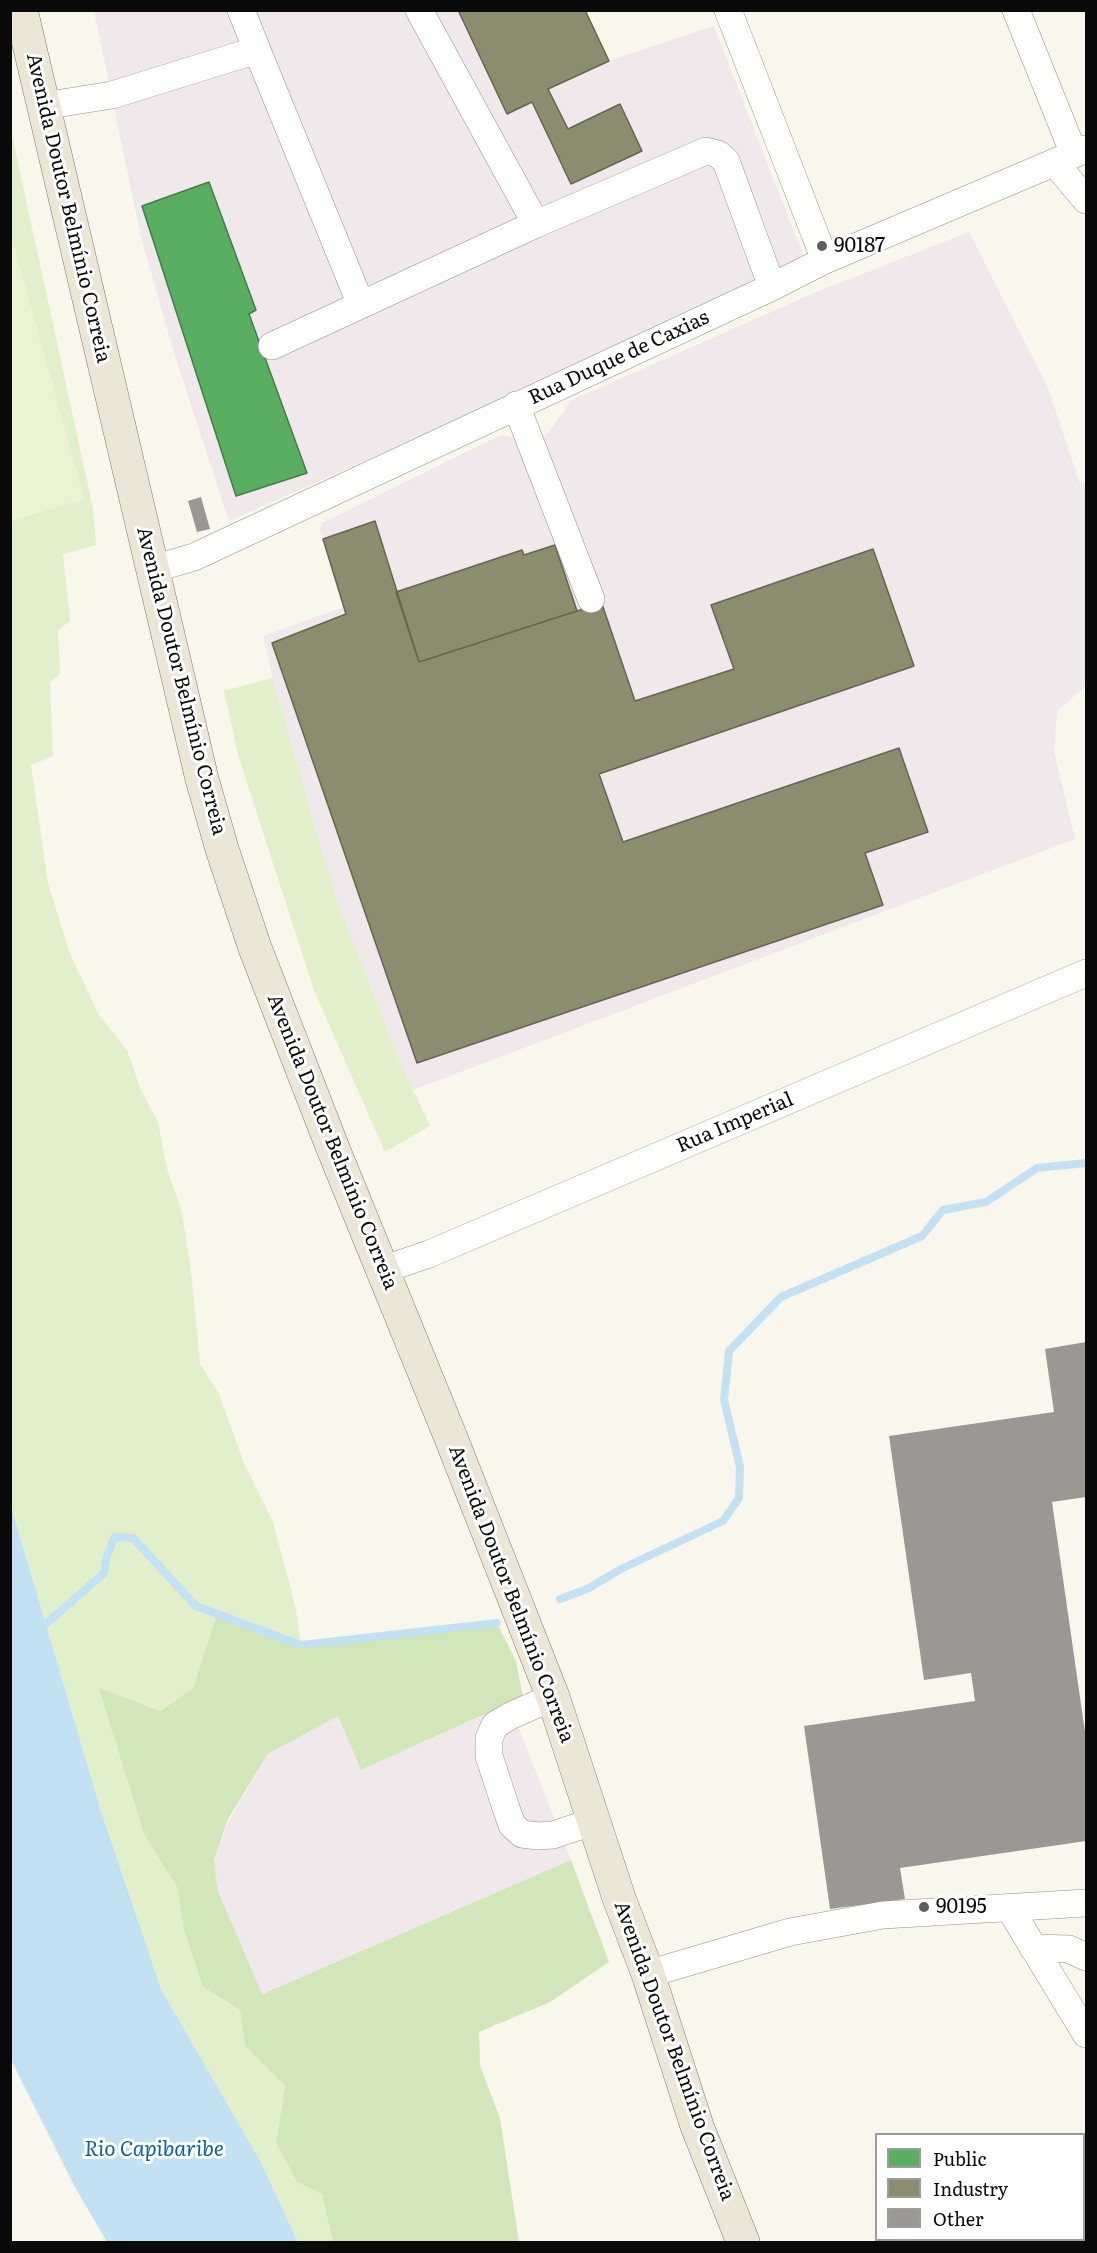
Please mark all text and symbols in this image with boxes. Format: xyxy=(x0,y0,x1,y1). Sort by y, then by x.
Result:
street label: Avenida Doutor Belmínio Correia xyxy=(21,51,115,365)
place label: 90187 xyxy=(834,234,885,258)
marker: 90187 xyxy=(815,239,829,253)
street label: Rua Duque de Caxias xyxy=(525,306,713,410)
street label: Avenida Doutor Belmínio Correia xyxy=(131,524,231,838)
street label: Avenida Doutor Belmínio Correia xyxy=(262,991,402,1293)
street label: Rua Imperial xyxy=(673,1088,797,1158)
street label: Avenida Doutor Belmínio Correia xyxy=(443,1442,579,1746)
place label: 90195 xyxy=(936,1895,987,1919)
street label: Avenida Doutor Belmínio Correia xyxy=(609,1898,739,2204)
marker: 90195 xyxy=(917,1900,931,1914)
legend xyxy=(875,2133,1085,2241)
water label: Rio Capibaribe xyxy=(84,2137,224,2163)
text: Public xyxy=(933,2145,987,2172)
text: Industry xyxy=(933,2175,1008,2202)
text: Other xyxy=(933,2205,983,2232)

